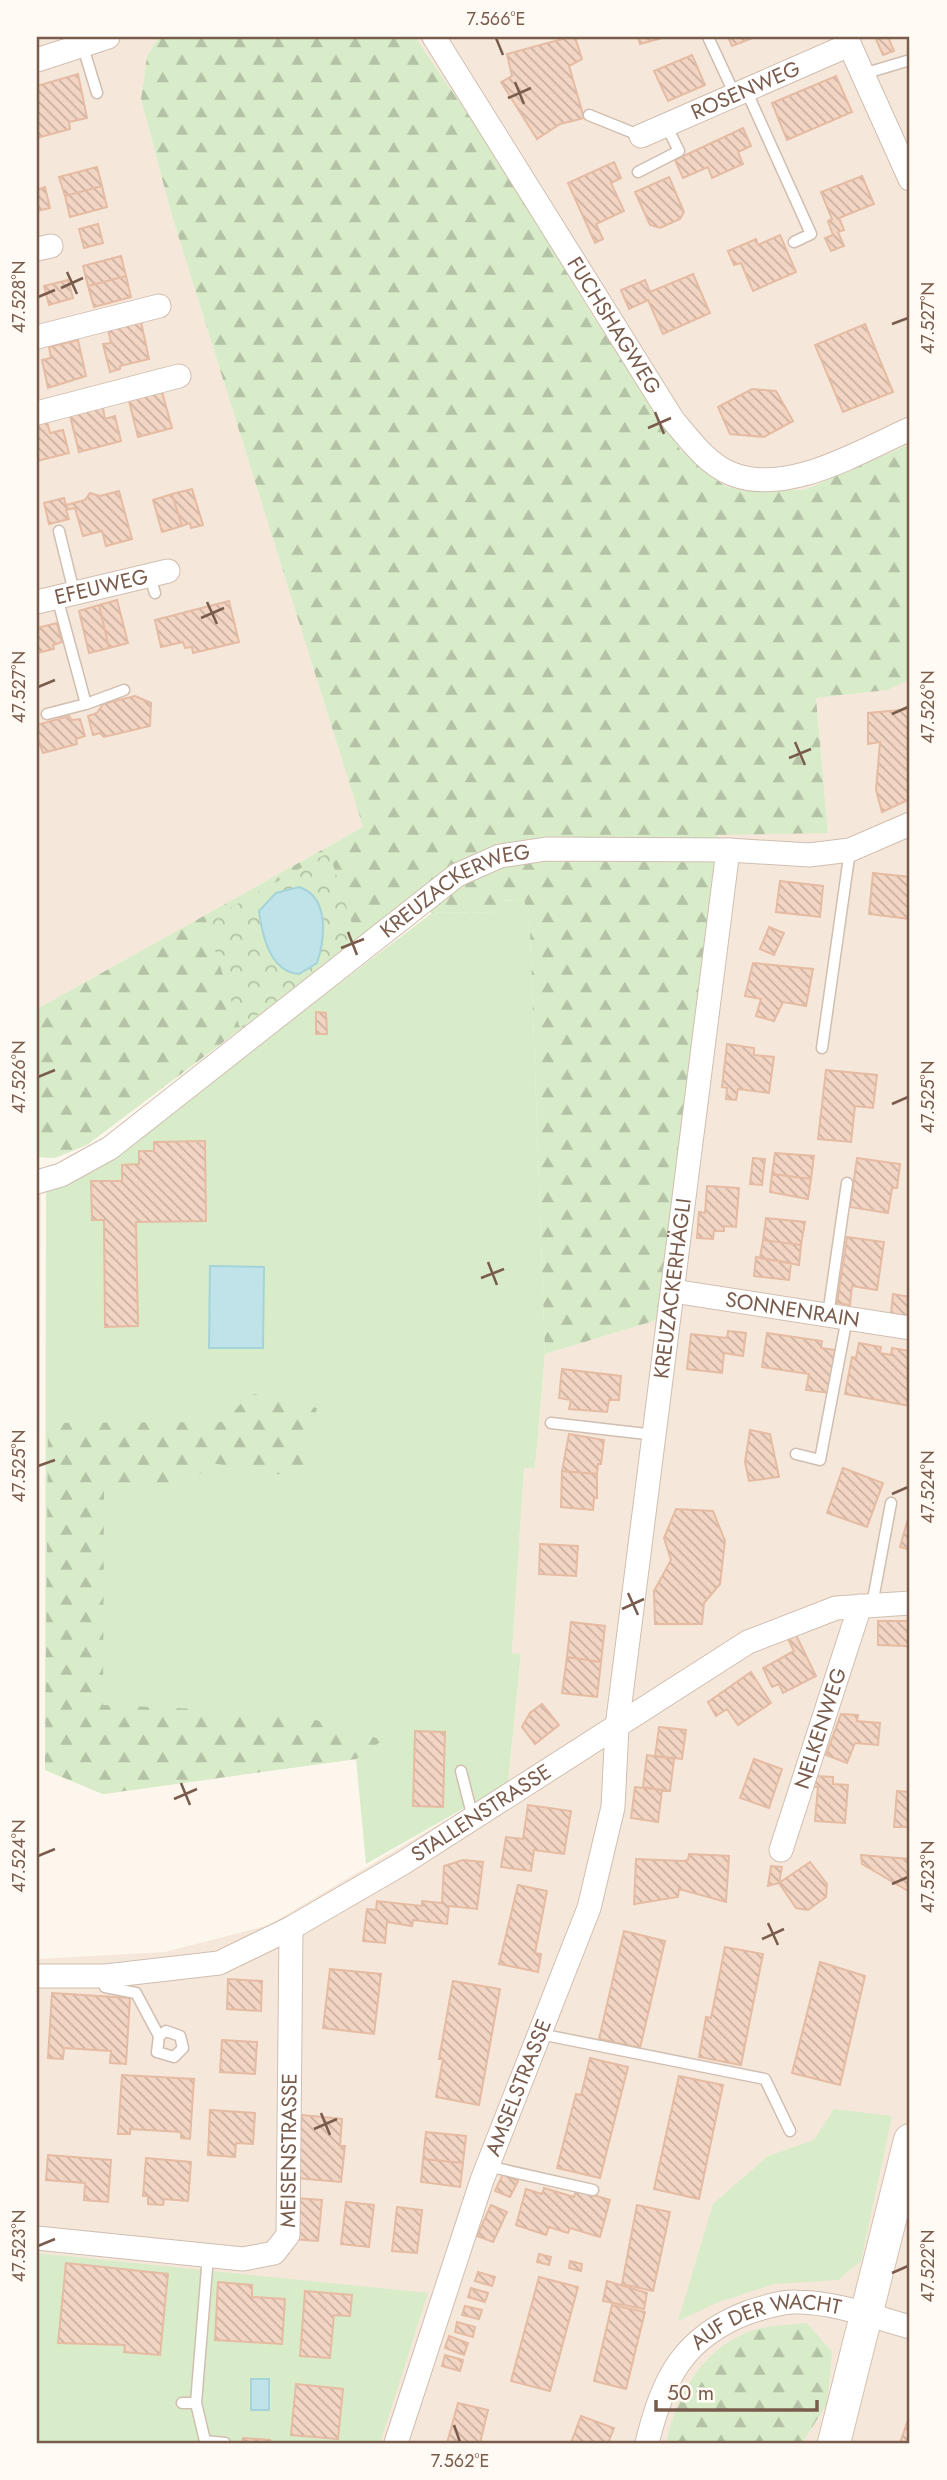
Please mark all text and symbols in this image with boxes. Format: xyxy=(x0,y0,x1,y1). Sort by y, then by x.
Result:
text: 7.566°E xyxy=(467,6,525,32)
street label: ROSENWEG xyxy=(686,53,805,127)
street label: FUCHSHAGWEG xyxy=(560,251,668,400)
text: 47.528°N xyxy=(6,261,32,333)
text: 47.527°N xyxy=(915,282,941,354)
street label: EFEUWEG xyxy=(51,561,151,612)
text: 47.527°N xyxy=(6,651,32,723)
text: 47.526°N xyxy=(915,670,941,744)
street label: KREUZACKERWEG xyxy=(374,837,532,945)
text: 47.526°N xyxy=(6,1040,32,1114)
text: 47.525°N xyxy=(915,1060,941,1134)
street label: KREUZACKERHÄGLI xyxy=(646,1196,699,1380)
street label: SONNENRAIN xyxy=(723,1284,862,1335)
text: 47.525°N xyxy=(6,1429,32,1503)
text: 47.524°N xyxy=(915,1450,941,1524)
street label: NELKENWEG xyxy=(787,1664,854,1793)
street label: STALLENSTRASSE xyxy=(405,1757,557,1869)
text: 47.524°N xyxy=(6,1819,32,1893)
text: 47.523°N xyxy=(915,1841,941,1913)
street label: AMSELSTRASSE xyxy=(478,2015,559,2161)
street label: MEISENSTRASSE xyxy=(273,2073,305,2228)
text: 47.523°N xyxy=(6,2210,32,2282)
text: 47.522°N xyxy=(915,2229,941,2303)
street label: AUF DER WACHT xyxy=(684,2286,844,2357)
scale bar xyxy=(656,2368,818,2412)
text: 50 m xyxy=(667,2378,714,2408)
text: 7.562°E xyxy=(431,2448,489,2474)

